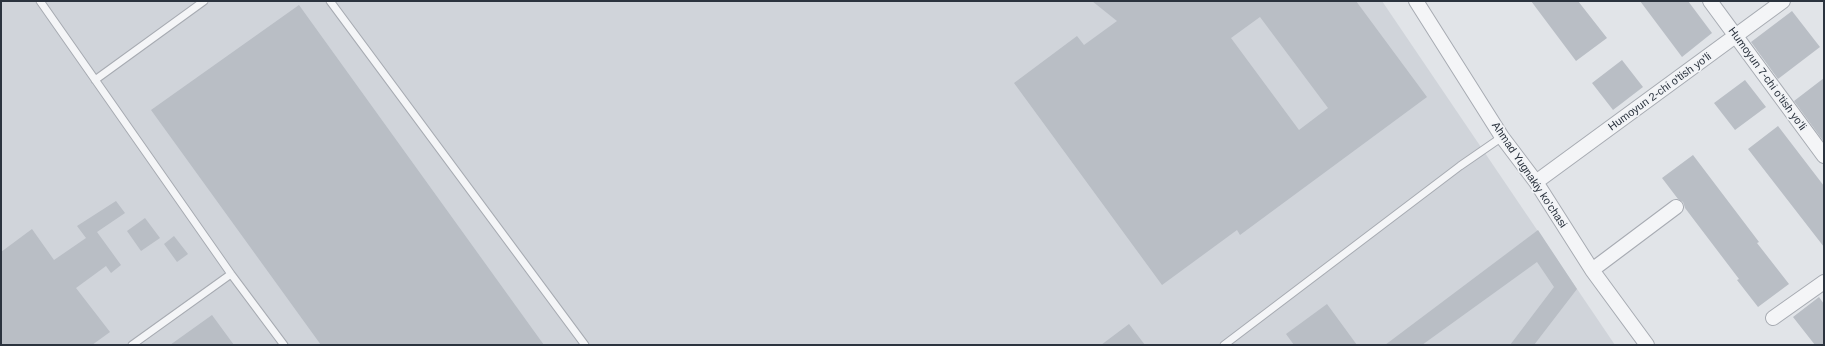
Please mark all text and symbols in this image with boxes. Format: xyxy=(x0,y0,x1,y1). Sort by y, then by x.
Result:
street label: Humoyun 7-chi o'tish yo'li xyxy=(1725,25,1809,133)
street label: Humoyun 2-chi o'tish yo'li xyxy=(1606,50,1714,134)
street label: Ahmad Yugnakiy ko'chasi xyxy=(1489,119,1569,231)

